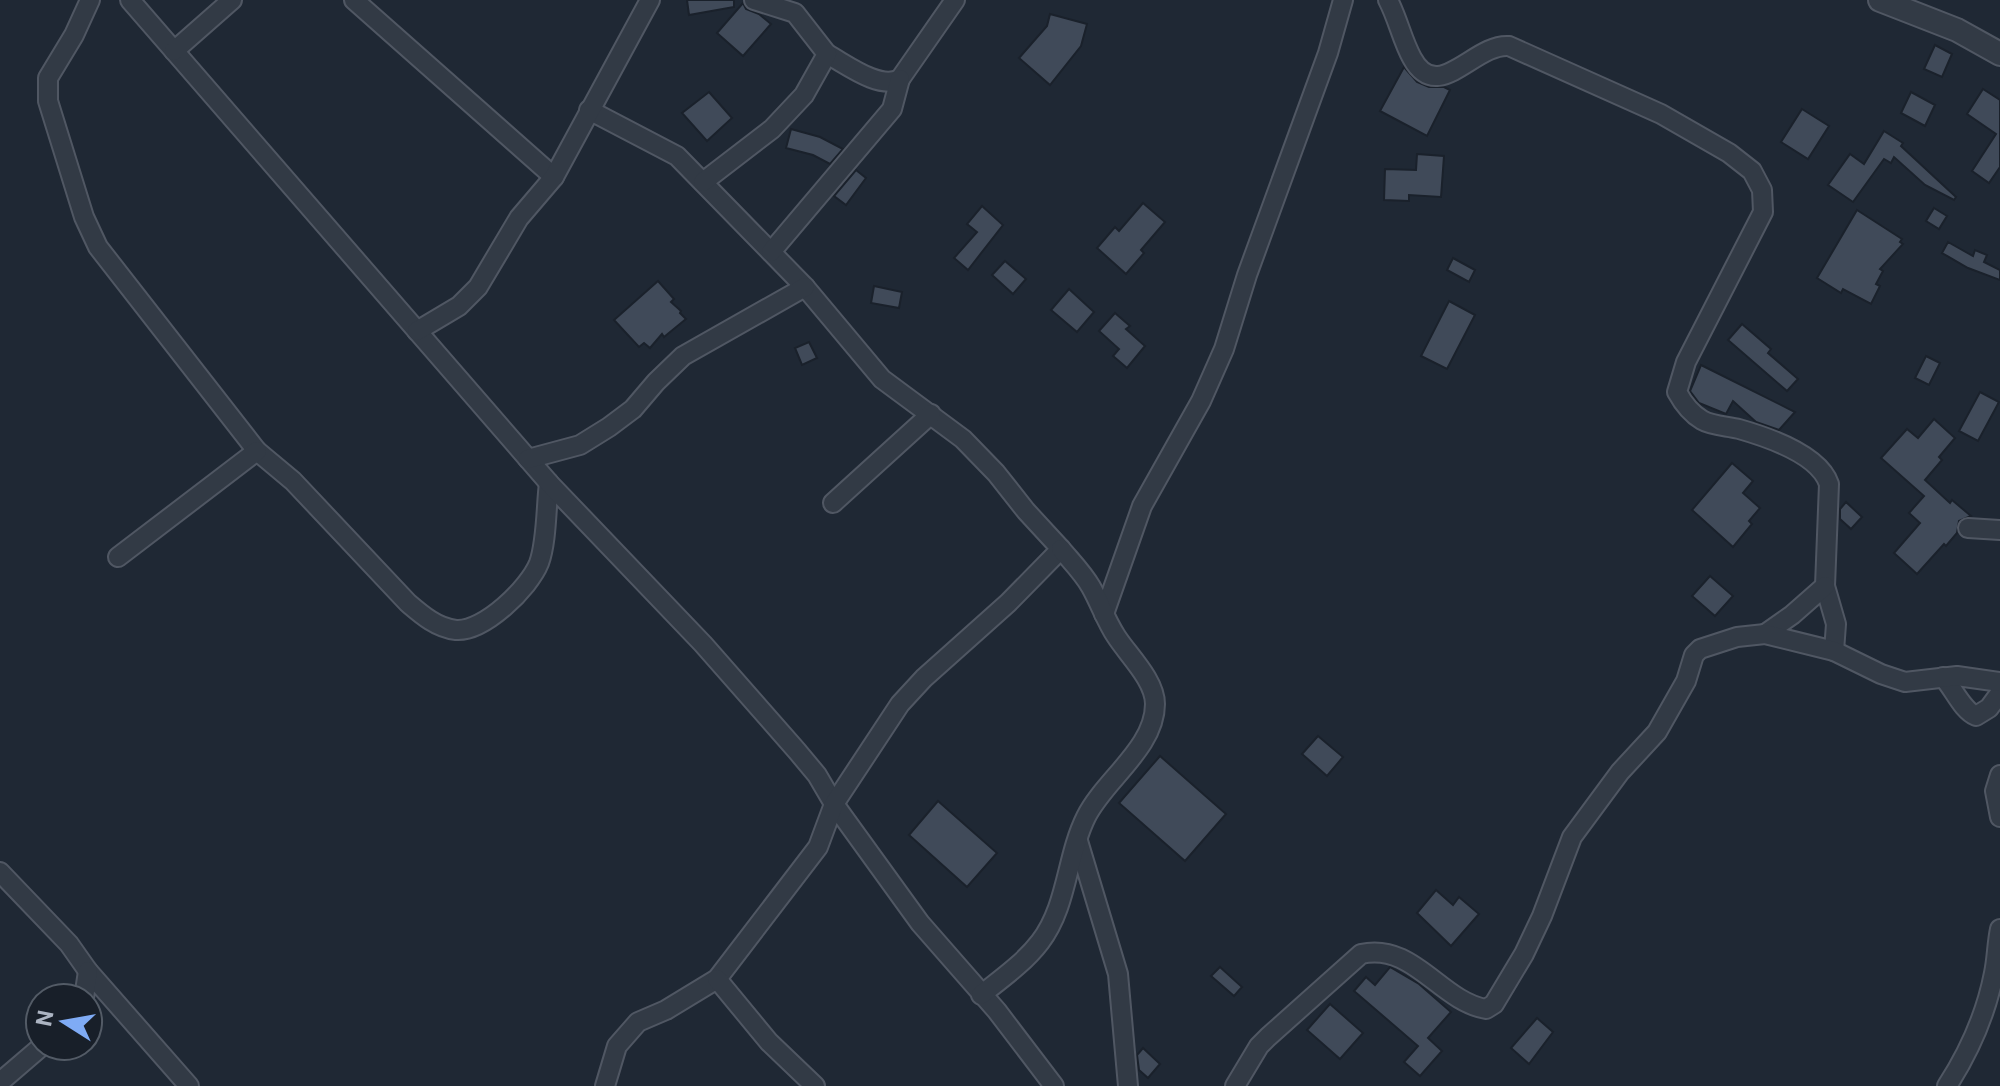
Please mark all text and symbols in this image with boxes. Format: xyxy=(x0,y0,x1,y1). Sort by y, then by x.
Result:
north arrow xyxy=(24,982,104,1062)
text: N xyxy=(31,1008,59,1028)

